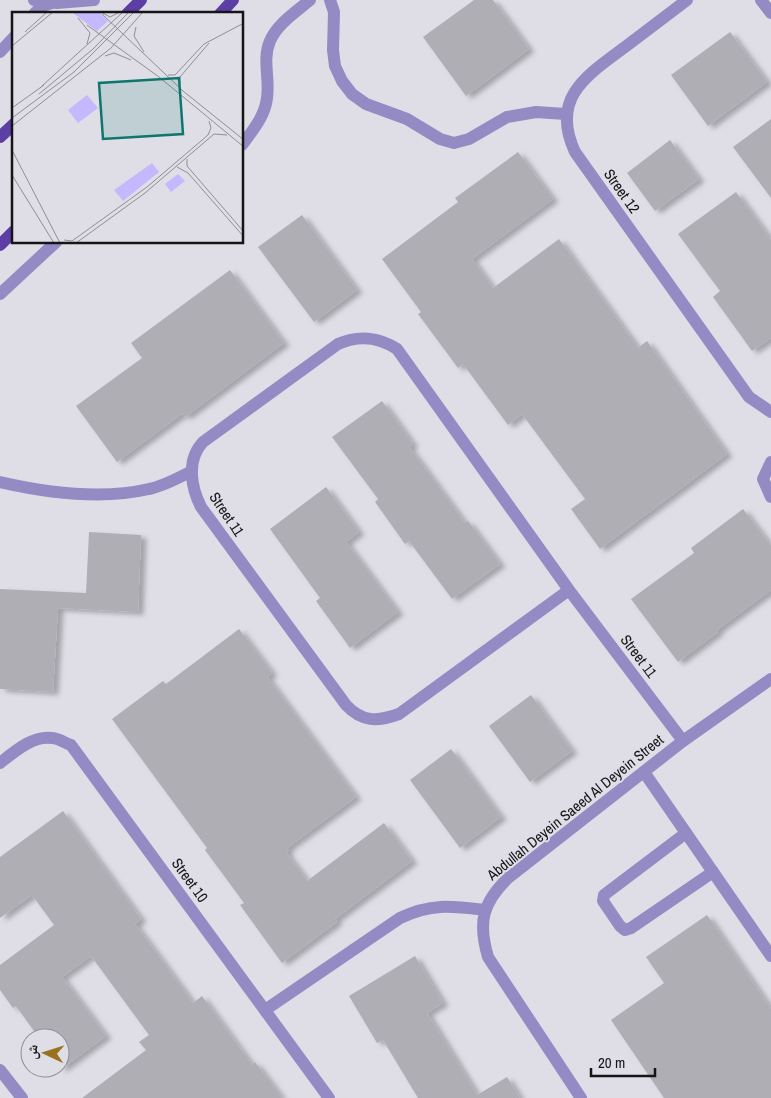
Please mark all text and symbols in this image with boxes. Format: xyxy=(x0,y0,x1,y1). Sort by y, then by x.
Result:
inset map xyxy=(12,12,244,244)
street label: Street 12 xyxy=(599,165,645,218)
street label: Street 11 xyxy=(205,488,249,540)
street label: Street 11 xyxy=(616,630,662,682)
street label: Abdullah Deyein Saeed Al Deyein Street xyxy=(482,729,668,886)
street label: Street 10 xyxy=(167,854,213,906)
north arrow xyxy=(20,1028,70,1078)
text: ش xyxy=(23,1044,42,1060)
scale bar xyxy=(591,1046,655,1078)
text: 20 m xyxy=(598,1052,625,1073)

